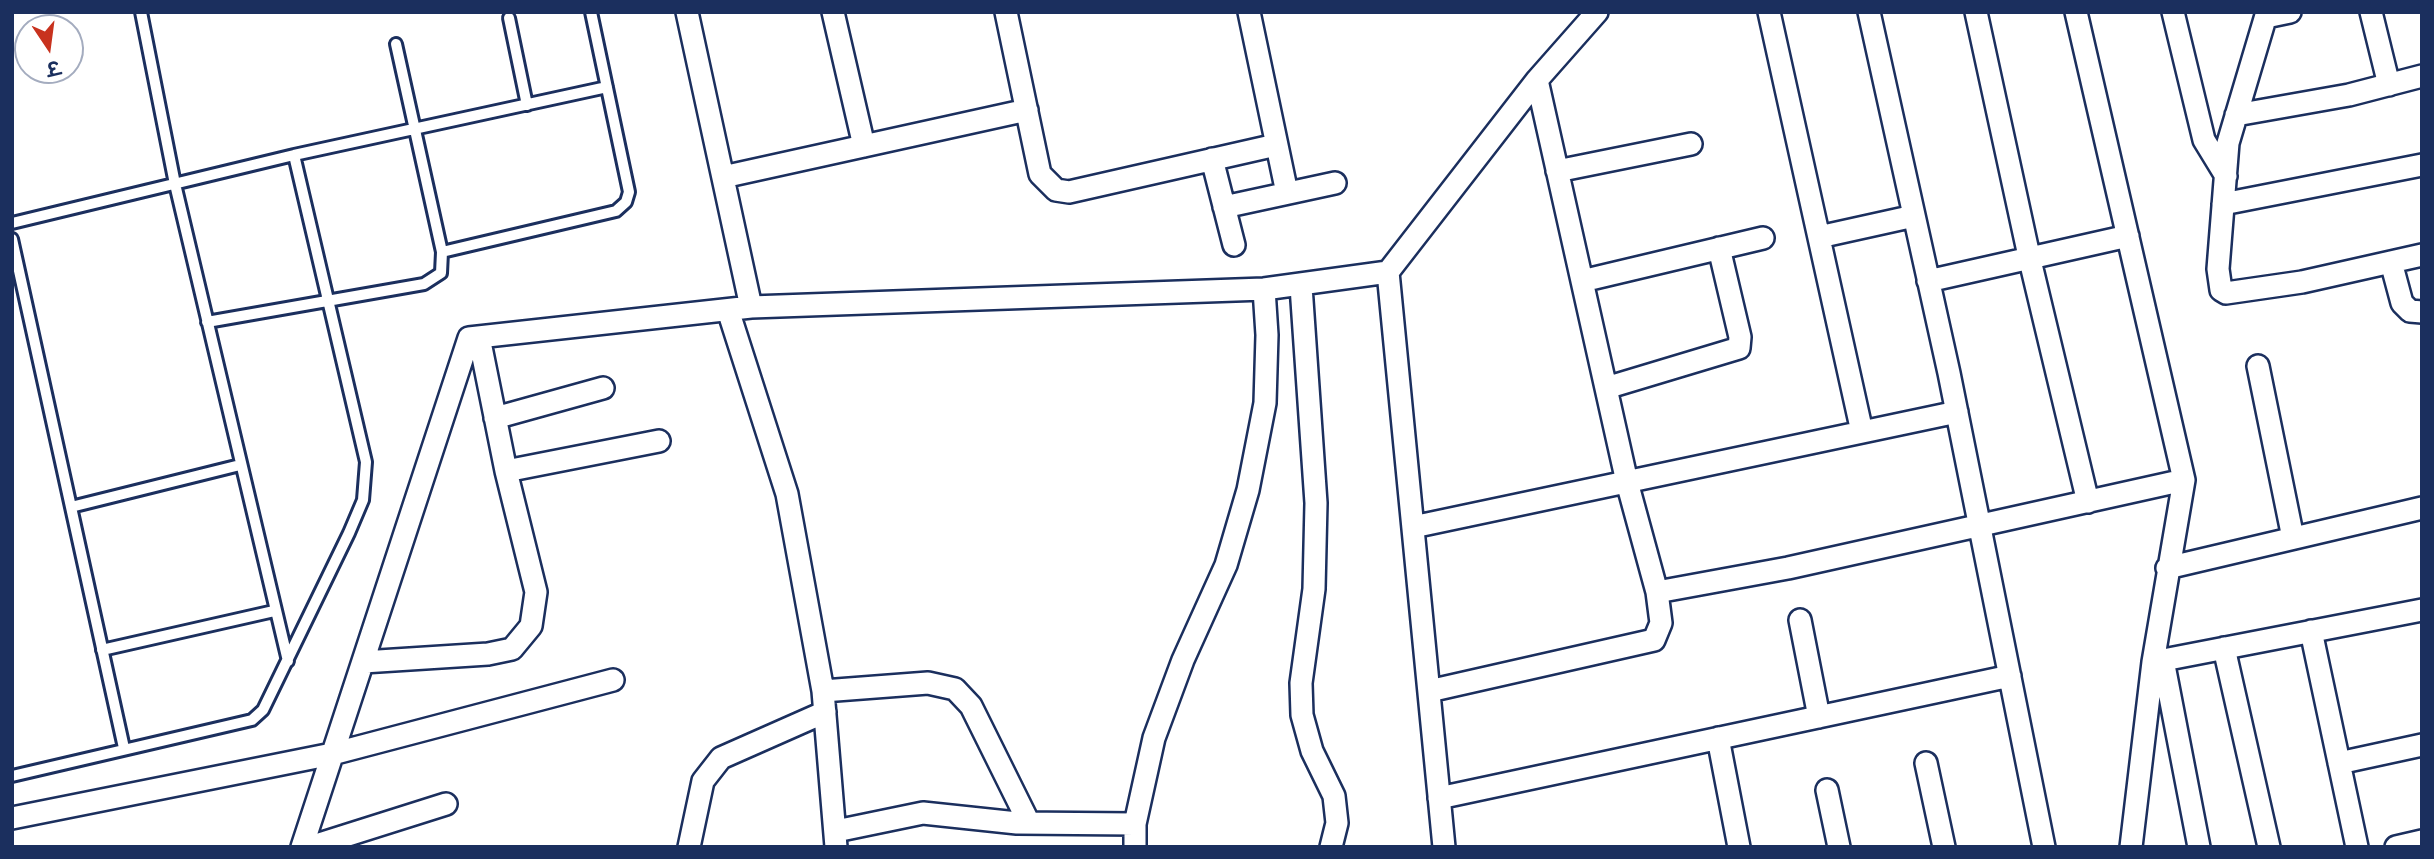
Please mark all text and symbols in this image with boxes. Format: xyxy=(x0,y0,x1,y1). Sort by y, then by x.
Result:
north arrow xyxy=(14,14,84,84)
text: उ xyxy=(44,54,62,81)

